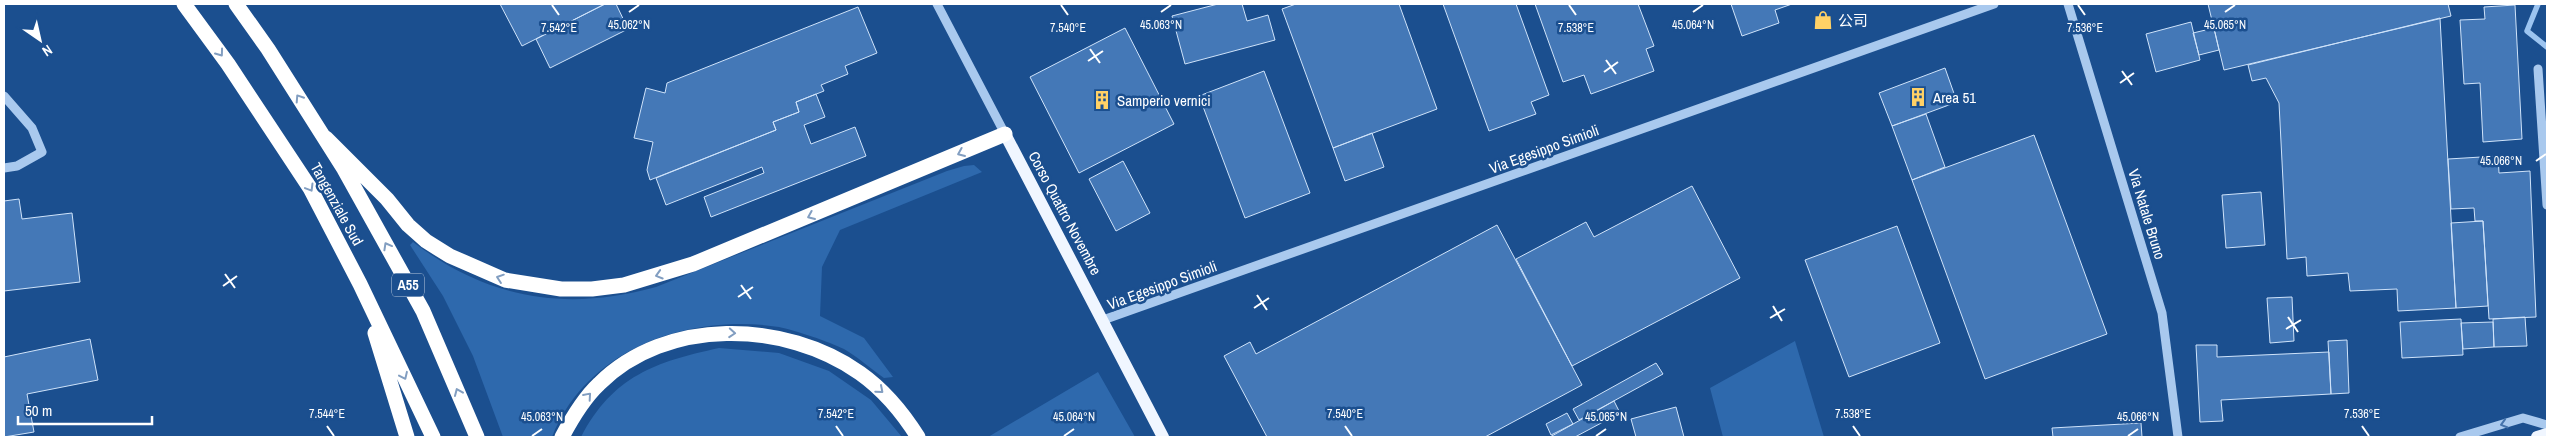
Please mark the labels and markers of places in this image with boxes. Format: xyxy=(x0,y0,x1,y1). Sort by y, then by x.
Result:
shop icon: 公司 xyxy=(1812,9,1834,31)
place label: 公司 xyxy=(1838,10,1868,31)
building icon: Area 51 xyxy=(1907,86,1929,108)
place label: Area 51 xyxy=(1932,87,1976,108)
building icon: Samperio vernici xyxy=(1091,89,1113,111)
place label: Samperio vernici xyxy=(1117,90,1211,111)

